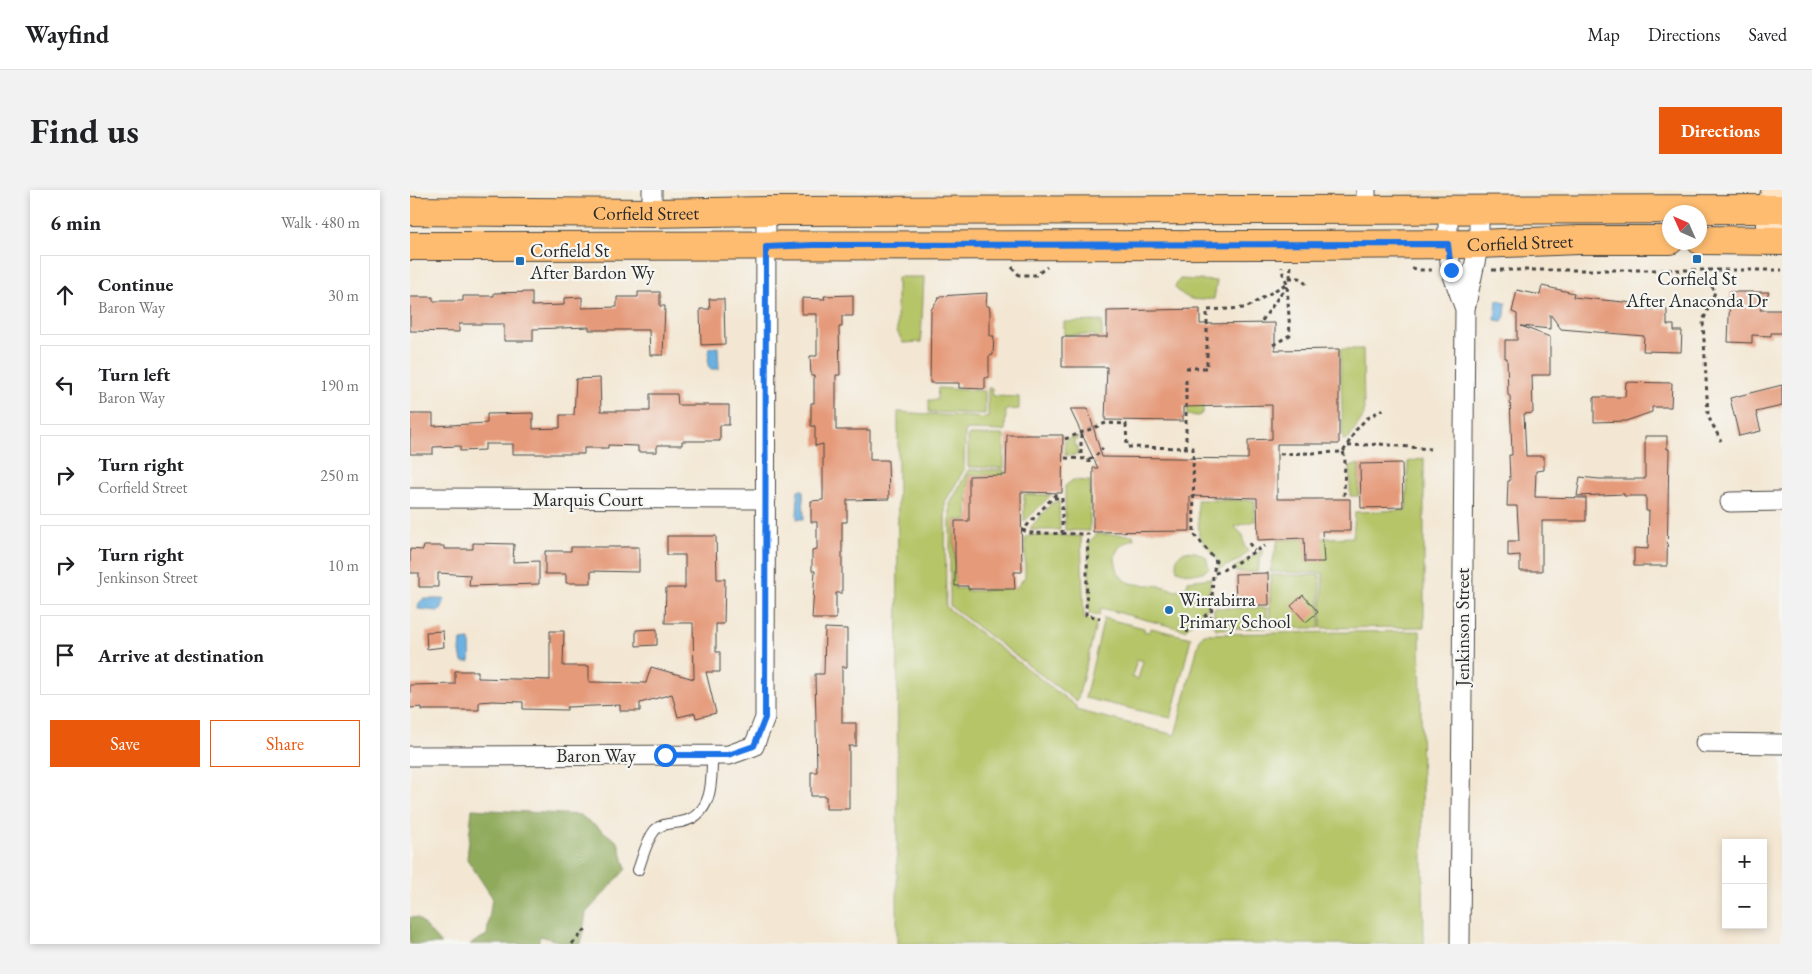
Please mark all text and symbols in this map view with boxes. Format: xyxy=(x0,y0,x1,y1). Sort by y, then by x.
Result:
text: Wayfind xyxy=(25,19,109,50)
text: Map xyxy=(1588,23,1620,46)
text: Directions xyxy=(1648,23,1720,46)
text: Saved xyxy=(1748,23,1787,46)
button: Directions xyxy=(1659,107,1782,154)
text: Find us xyxy=(30,108,139,153)
street label: Corfield Street xyxy=(593,200,699,226)
north arrow xyxy=(1662,205,1707,250)
text: 6 min xyxy=(50,209,101,236)
text: Walk · 480 m xyxy=(281,212,360,233)
street label: Corfield Street xyxy=(1467,228,1574,257)
place label: Corfield St After Bardon Wy xyxy=(529,238,655,285)
marker: Corfield St After Anaconda Dr xyxy=(1691,253,1703,265)
marker: Corfield St After Bardon Wy xyxy=(514,255,526,267)
route end xyxy=(1440,259,1463,282)
place label: Corfield St After Anaconda Dr xyxy=(1625,266,1769,313)
text: Continue xyxy=(98,272,173,297)
icon: ahead xyxy=(51,281,79,309)
text: 30 m xyxy=(328,285,359,306)
text: Baron Way xyxy=(98,297,165,318)
text: Turn left xyxy=(98,362,170,387)
icon: left xyxy=(51,371,79,399)
text: 190 m xyxy=(320,375,359,396)
text: Baron Way xyxy=(98,387,165,408)
text: Turn right xyxy=(98,452,184,477)
icon: right xyxy=(51,461,79,489)
text: 250 m xyxy=(320,465,359,486)
text: Corfield Street xyxy=(98,477,187,498)
street label: Marquis Court xyxy=(533,487,643,512)
text: Turn right xyxy=(98,542,184,567)
icon: right xyxy=(51,551,79,579)
text: 10 m xyxy=(328,555,359,576)
text: Jenkinson Street xyxy=(98,567,198,588)
street label: Jenkinson Street xyxy=(1450,568,1475,688)
place label: Wirrabirra Primary School xyxy=(1179,587,1291,634)
marker: Wirrabirra Primary School xyxy=(1163,604,1175,616)
icon: arrive xyxy=(51,641,79,669)
text: Arrive at destination xyxy=(98,643,264,668)
button: Save xyxy=(50,720,200,767)
button: Share xyxy=(210,720,360,767)
street label: Baron Way xyxy=(556,743,636,768)
route start xyxy=(654,744,677,767)
map controls xyxy=(1722,839,1767,929)
button: + xyxy=(1722,839,1767,884)
button: − xyxy=(1722,884,1767,929)

